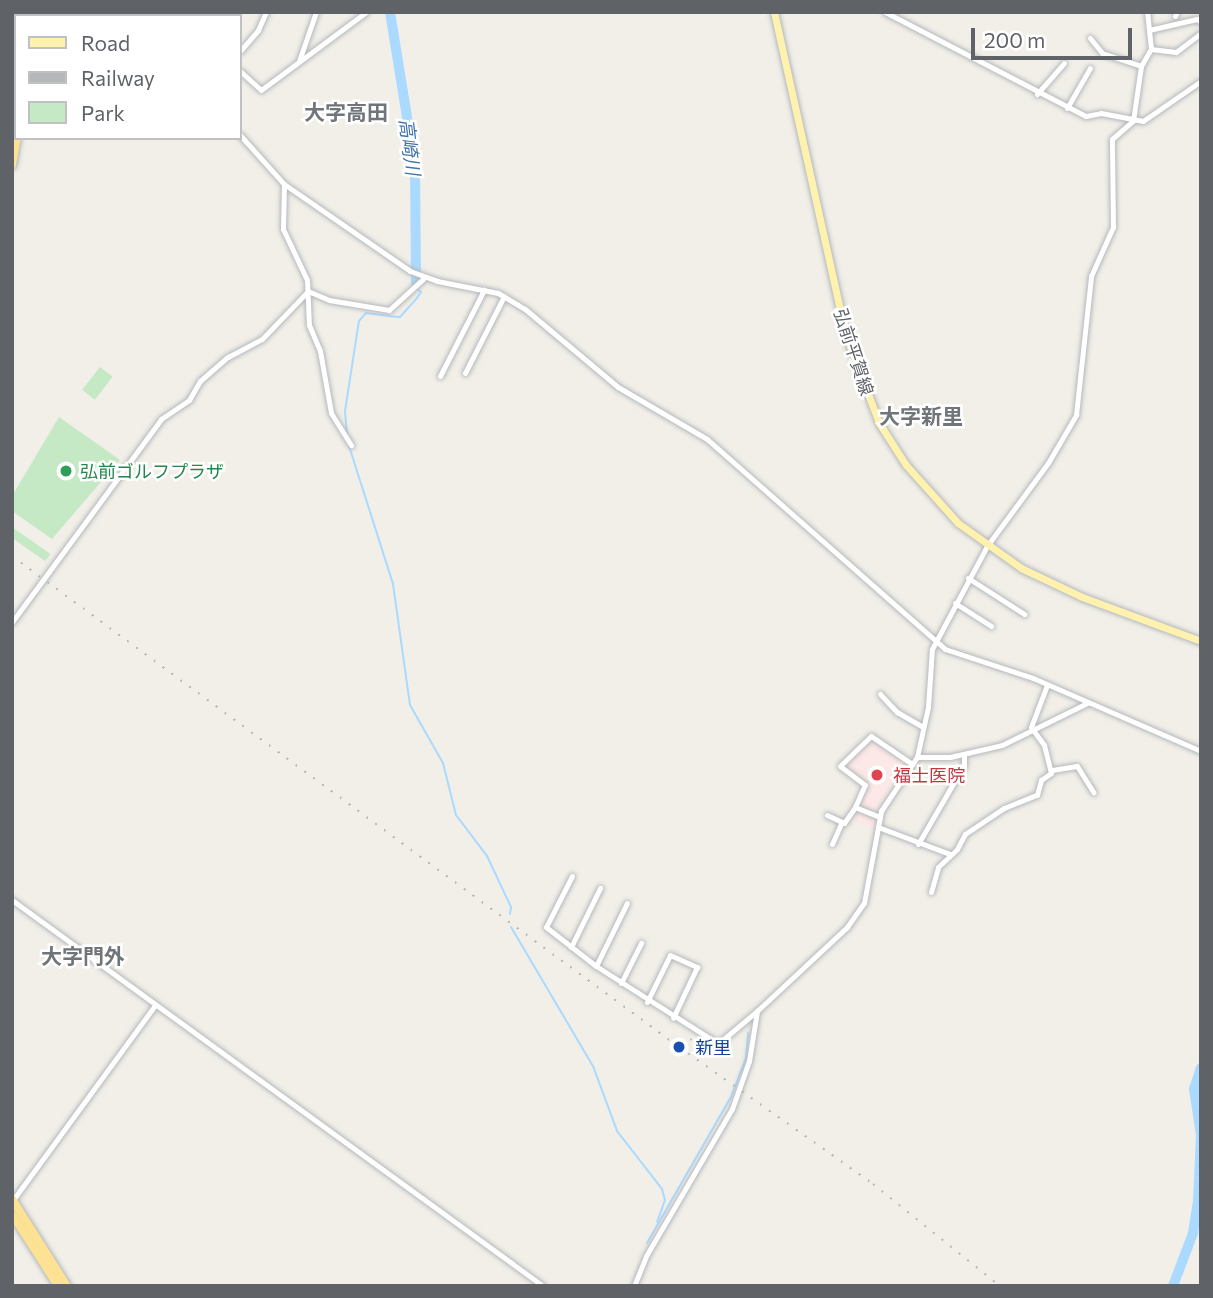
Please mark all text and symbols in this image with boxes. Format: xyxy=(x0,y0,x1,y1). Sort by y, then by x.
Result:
legend xyxy=(14,14,242,140)
scale bar xyxy=(975,14,1136,58)
text: 200 m xyxy=(984,27,1045,52)
text: Road xyxy=(81,30,130,55)
text: Railway xyxy=(81,65,155,90)
district label: 大字高田 xyxy=(304,99,388,125)
text: Park xyxy=(81,100,125,125)
water label: 高崎川 xyxy=(395,117,425,177)
street label: 弘前平賀線 xyxy=(830,306,878,398)
district label: 大字新里 xyxy=(879,403,963,429)
place label: 弘前ゴルフプラザ xyxy=(80,460,224,482)
marker: 弘前ゴルフプラザ xyxy=(58,463,74,479)
place label: 福士医院 xyxy=(893,764,965,786)
marker: 福士医院 xyxy=(867,765,887,785)
district label: 大字門外 xyxy=(41,943,125,969)
place label: 新里 xyxy=(695,1036,731,1058)
marker: 新里 xyxy=(669,1037,689,1057)

